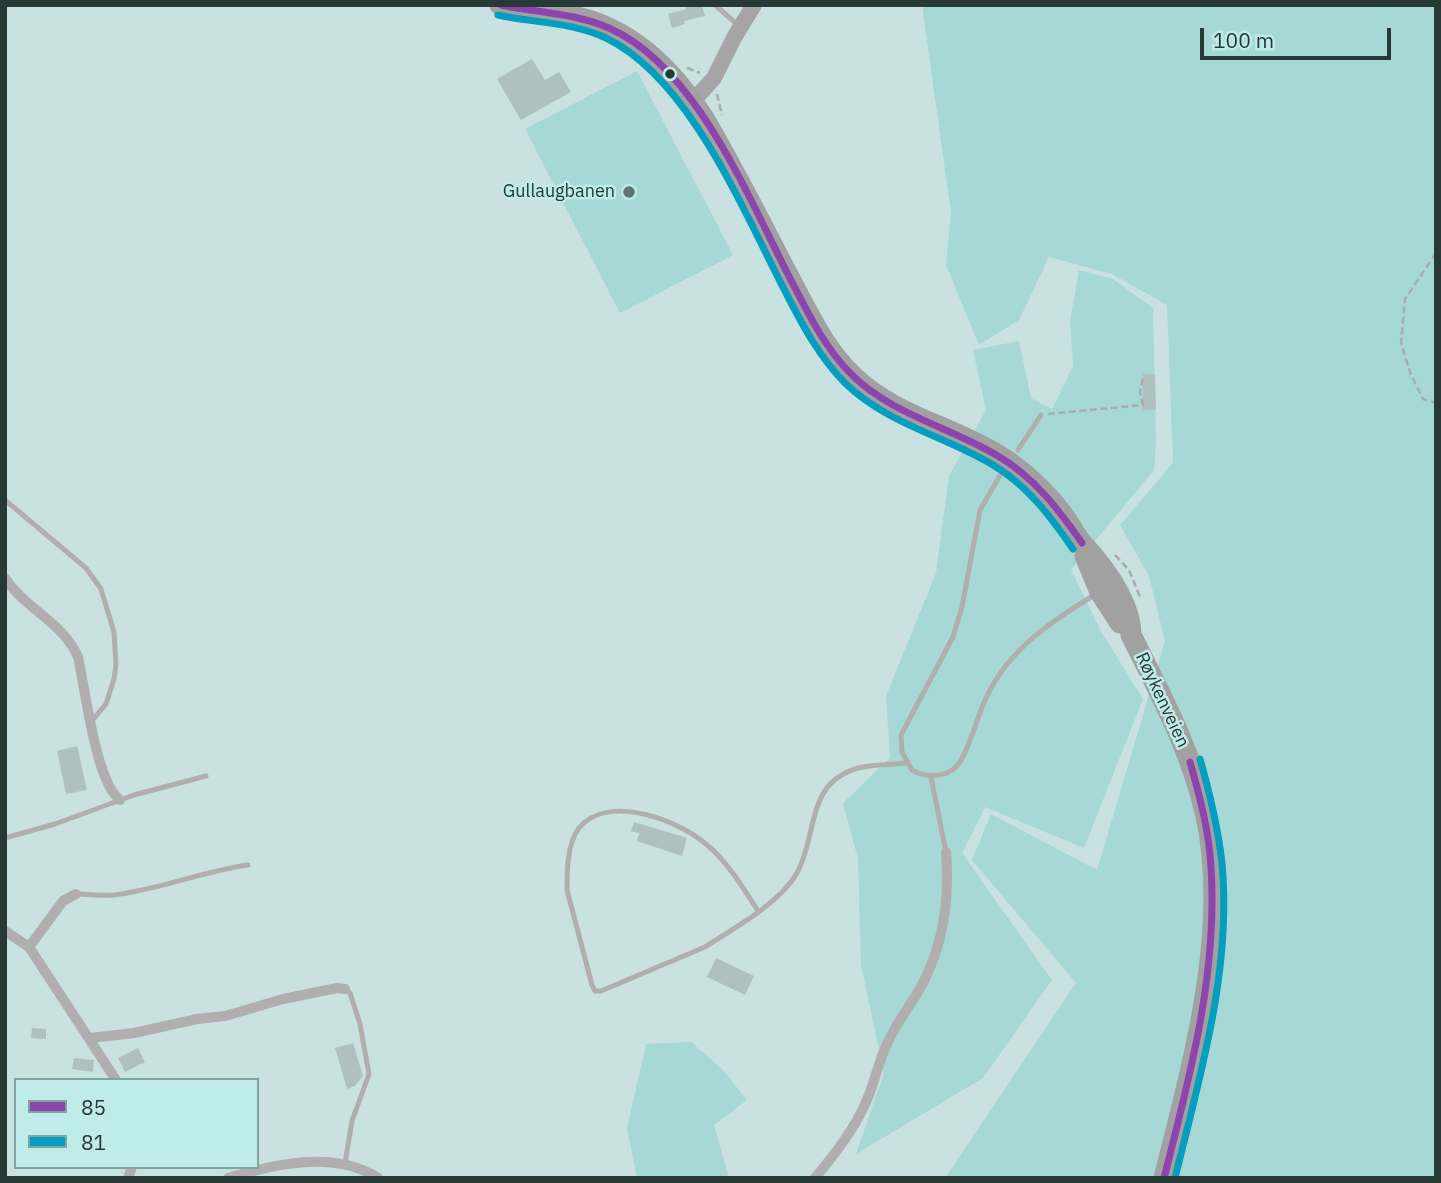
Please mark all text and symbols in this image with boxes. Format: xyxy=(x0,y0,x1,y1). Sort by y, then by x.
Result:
scale bar xyxy=(1203,14,1394,58)
text: 100 m xyxy=(1213,26,1274,54)
unlabelled marker xyxy=(663,67,677,81)
place label: Gullaugbanen xyxy=(503,181,615,203)
marker: Gullaugbanen xyxy=(621,184,637,200)
street label: Røykenveien xyxy=(1131,649,1193,751)
legend xyxy=(14,1078,259,1169)
text: 85 xyxy=(81,1093,106,1121)
text: 81 xyxy=(81,1128,106,1156)

